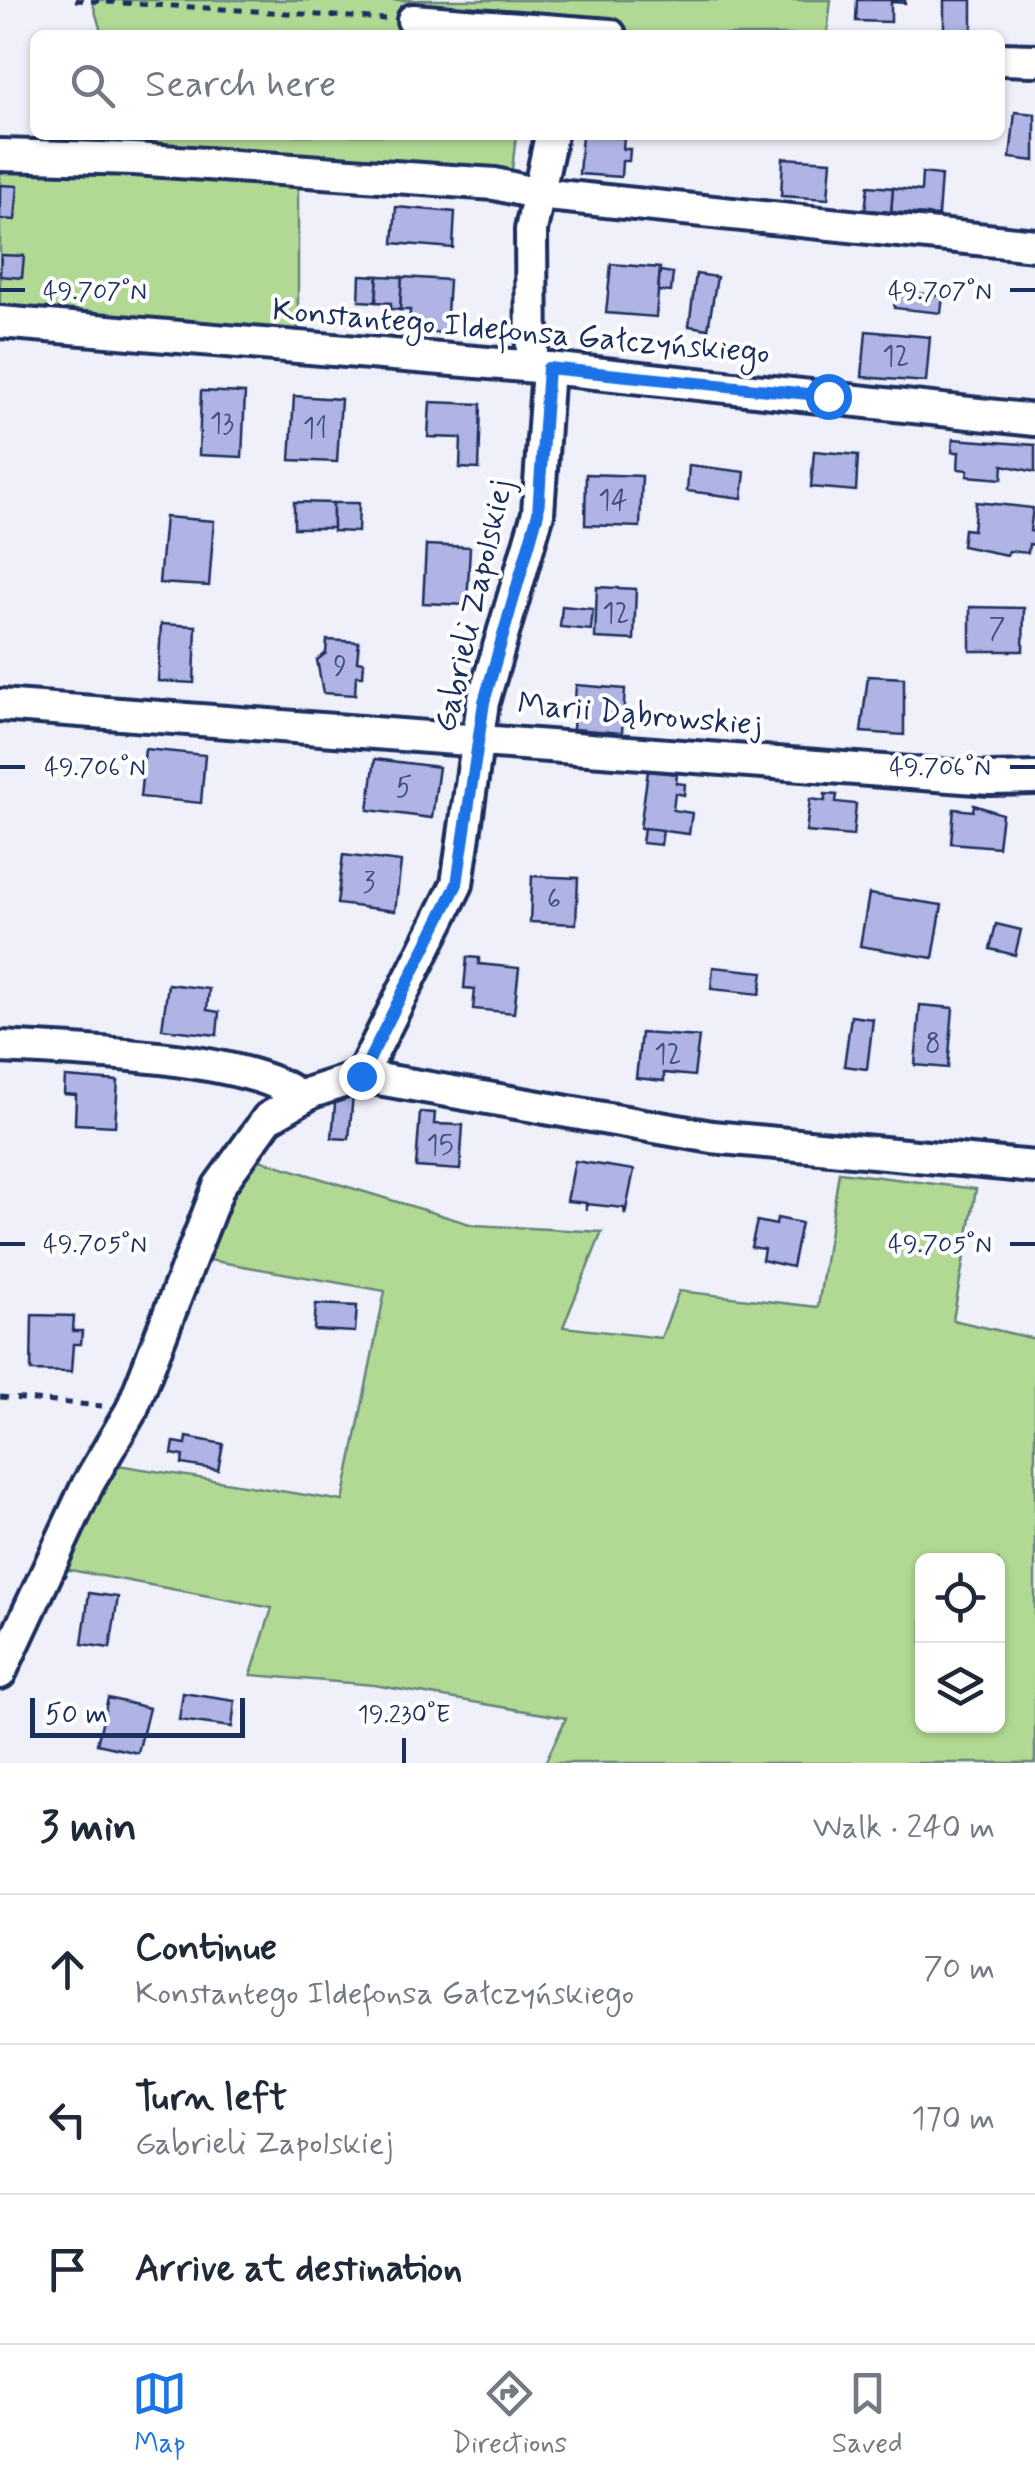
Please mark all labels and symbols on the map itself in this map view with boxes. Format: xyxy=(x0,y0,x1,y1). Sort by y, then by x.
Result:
text: 49.707°N xyxy=(43,276,147,309)
text: 49.707°N xyxy=(888,276,992,309)
street label: Konstantego Ildefonsa Gałczyńskiego xyxy=(270,289,771,377)
house number: 12 xyxy=(882,339,910,376)
route start xyxy=(806,374,852,420)
house number: 13 xyxy=(210,406,234,443)
house number: 11 xyxy=(303,411,327,448)
street label: Gabrieli Zapolskiej xyxy=(424,475,524,737)
house number: 14 xyxy=(598,483,628,520)
house number: 12 xyxy=(602,596,630,633)
house number: 7 xyxy=(989,611,1006,648)
house number: 9 xyxy=(333,649,347,686)
street label: Marii Dąbrowskiej xyxy=(516,683,764,747)
text: 49.706°N xyxy=(44,752,146,785)
text: 49.706°N xyxy=(889,752,991,785)
house number: 5 xyxy=(396,770,412,807)
house number: 3 xyxy=(363,865,376,902)
house number: 6 xyxy=(547,882,561,919)
house number: 8 xyxy=(925,1026,941,1063)
house number: 12 xyxy=(654,1037,682,1074)
route end xyxy=(339,1054,385,1100)
house number: 15 xyxy=(426,1128,454,1165)
text: 49.705°N xyxy=(43,1229,147,1262)
text: 49.705°N xyxy=(888,1229,992,1262)
scale bar xyxy=(30,1693,245,1738)
text: 19.230°E xyxy=(358,1699,450,1732)

